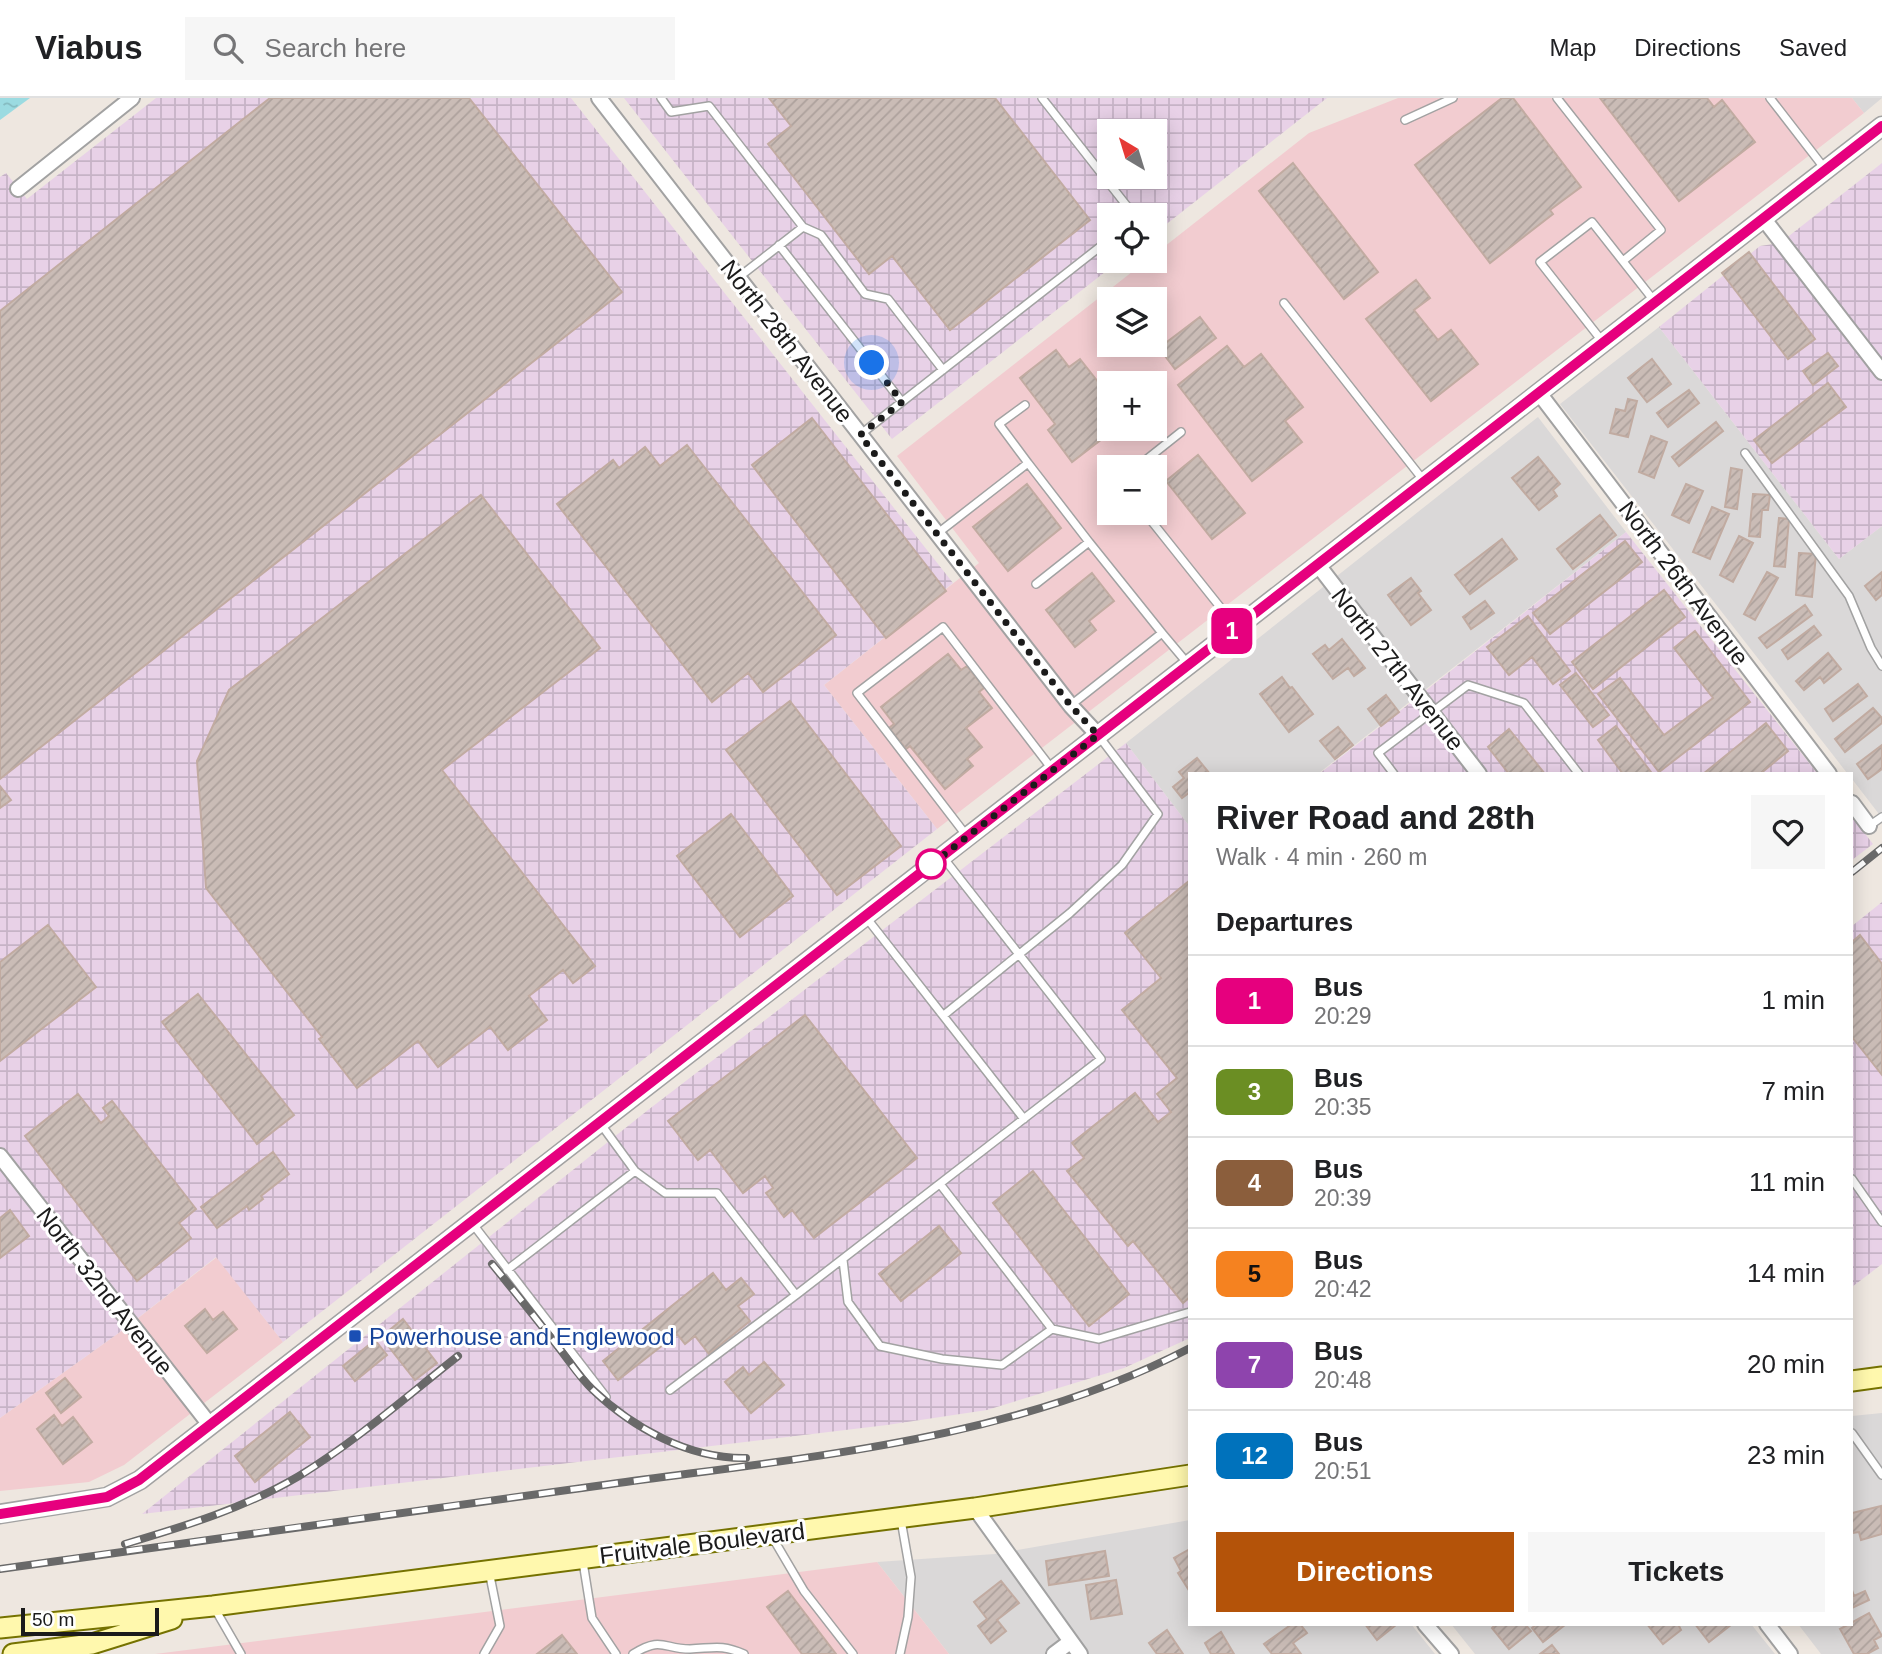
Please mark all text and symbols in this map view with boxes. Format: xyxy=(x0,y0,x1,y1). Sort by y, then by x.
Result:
search box xyxy=(185,17,675,80)
text: Viabus xyxy=(35,29,143,66)
icon: search xyxy=(209,29,247,67)
text: Search here xyxy=(265,33,406,63)
text: Map xyxy=(1550,34,1596,61)
text: Directions xyxy=(1634,34,1741,61)
text: Saved xyxy=(1779,34,1847,61)
north arrow xyxy=(1097,119,1167,189)
map controls xyxy=(1097,119,1167,525)
button: locate xyxy=(1097,203,1167,273)
street label: North 28th Avenue xyxy=(715,255,859,427)
button: layers xyxy=(1097,287,1167,357)
your location xyxy=(854,345,889,380)
button: + xyxy=(1097,371,1167,441)
button: − xyxy=(1097,455,1167,525)
street label: North 26th Avenue xyxy=(1614,496,1754,670)
street label: North 27th Avenue xyxy=(1326,583,1470,755)
line badge: 1 xyxy=(1209,608,1255,654)
text: 1 xyxy=(1225,617,1239,644)
button: heart xyxy=(1751,795,1825,869)
text: River Road and 28th xyxy=(1216,799,1535,836)
text: Walk · 4 min · 260 m xyxy=(1216,844,1427,870)
unlabelled marker xyxy=(916,849,946,879)
text: Departures xyxy=(1216,907,1353,937)
text: Bus xyxy=(1314,972,1363,1002)
text: 1 min xyxy=(1761,985,1825,1015)
text: 1 xyxy=(1248,987,1261,1014)
text: 20:29 xyxy=(1314,1003,1372,1029)
text: Bus xyxy=(1314,1063,1363,1093)
text: 7 min xyxy=(1761,1076,1825,1106)
text: 3 xyxy=(1248,1078,1261,1105)
text: 20:35 xyxy=(1314,1094,1372,1120)
text: Bus xyxy=(1314,1154,1363,1184)
text: 11 min xyxy=(1749,1167,1825,1197)
text: 4 xyxy=(1248,1169,1261,1196)
text: 20:39 xyxy=(1314,1185,1372,1211)
street label: North 32nd Avenue xyxy=(31,1202,179,1380)
text: Bus xyxy=(1314,1245,1363,1275)
text: 14 min xyxy=(1747,1258,1825,1288)
text: 5 xyxy=(1248,1260,1261,1287)
text: 20:42 xyxy=(1314,1276,1372,1302)
place label: Powerhouse and Englewood xyxy=(369,1323,675,1350)
marker: Powerhouse and Englewood xyxy=(347,1328,363,1344)
text: Bus xyxy=(1314,1336,1363,1366)
text: 20 min xyxy=(1747,1349,1825,1379)
text: 7 xyxy=(1248,1351,1261,1378)
text: 20:48 xyxy=(1314,1367,1372,1393)
text: Bus xyxy=(1314,1427,1363,1457)
text: 23 min xyxy=(1747,1440,1825,1470)
text: 12 xyxy=(1241,1442,1268,1469)
text: 20:51 xyxy=(1314,1458,1372,1484)
street label: Fruitvale Boulevard xyxy=(598,1517,806,1569)
button: Directions xyxy=(1216,1532,1514,1612)
button: Tickets xyxy=(1528,1532,1825,1612)
scale bar xyxy=(21,1605,159,1637)
text: 50 m xyxy=(32,1609,74,1630)

